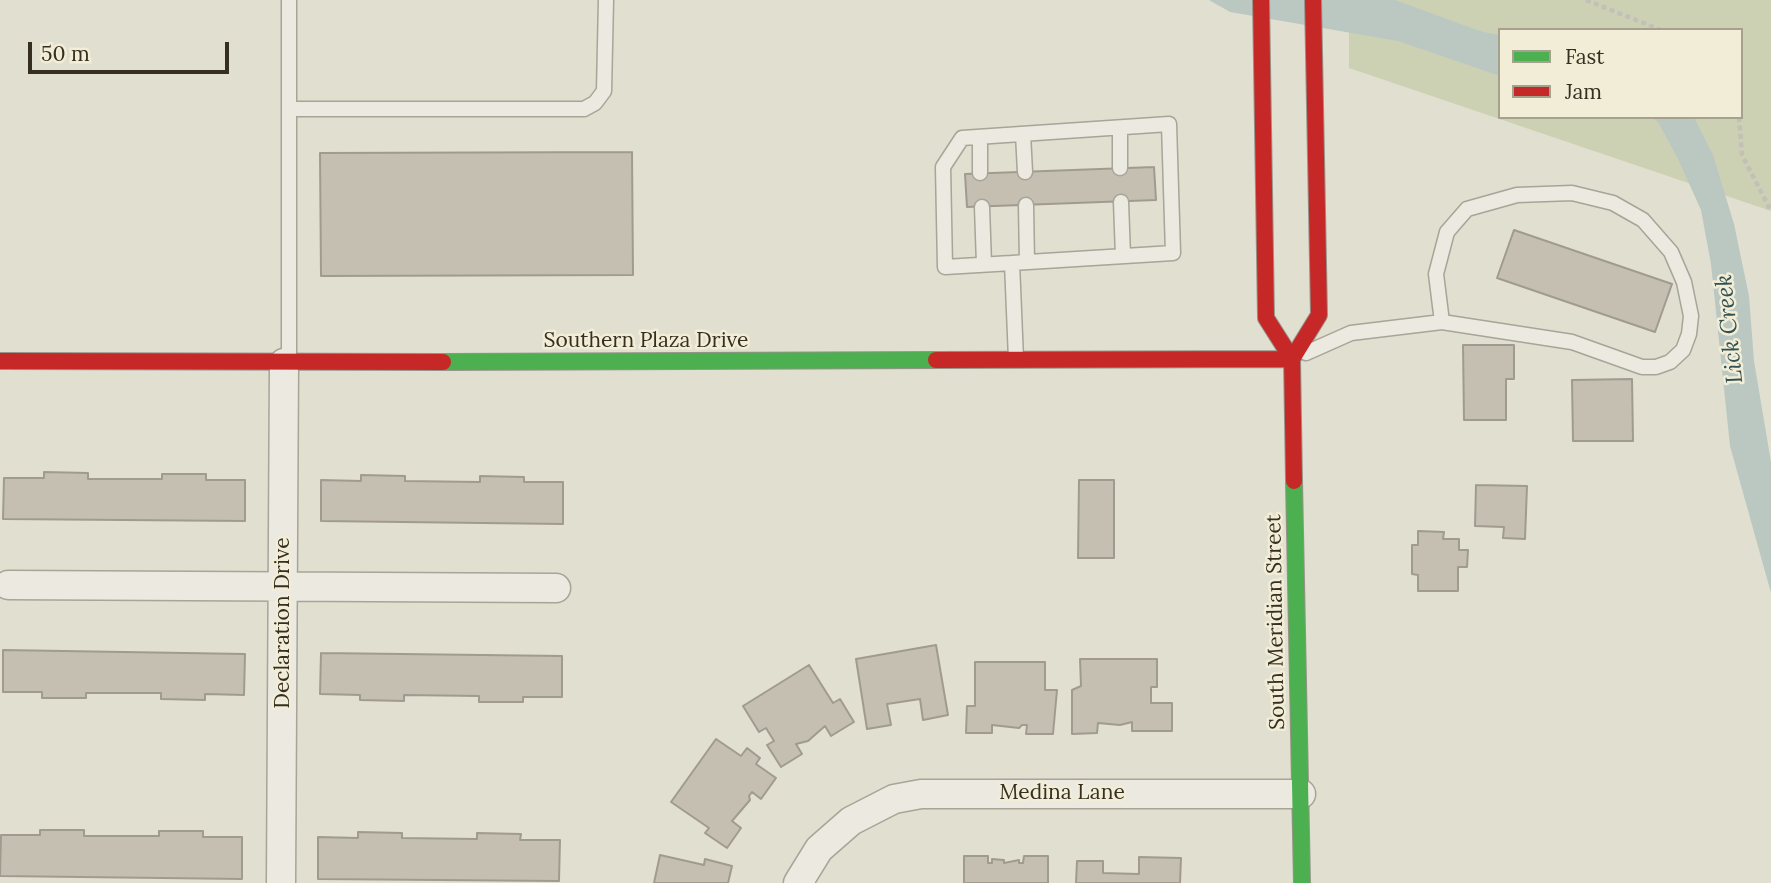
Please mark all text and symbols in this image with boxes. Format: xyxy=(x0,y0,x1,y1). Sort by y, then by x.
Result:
scale bar xyxy=(32,28,233,72)
legend xyxy=(1498,28,1743,119)
text: 50 m xyxy=(41,40,90,67)
text: Fast xyxy=(1565,43,1604,70)
text: Jam xyxy=(1565,78,1602,105)
water label: Lick Creek xyxy=(1711,273,1749,385)
street label: Southern Plaza Drive xyxy=(544,328,748,354)
street label: South Meridian Street xyxy=(1262,514,1290,730)
street label: Declaration Drive xyxy=(270,537,296,709)
street label: Medina Lane xyxy=(999,780,1125,806)

